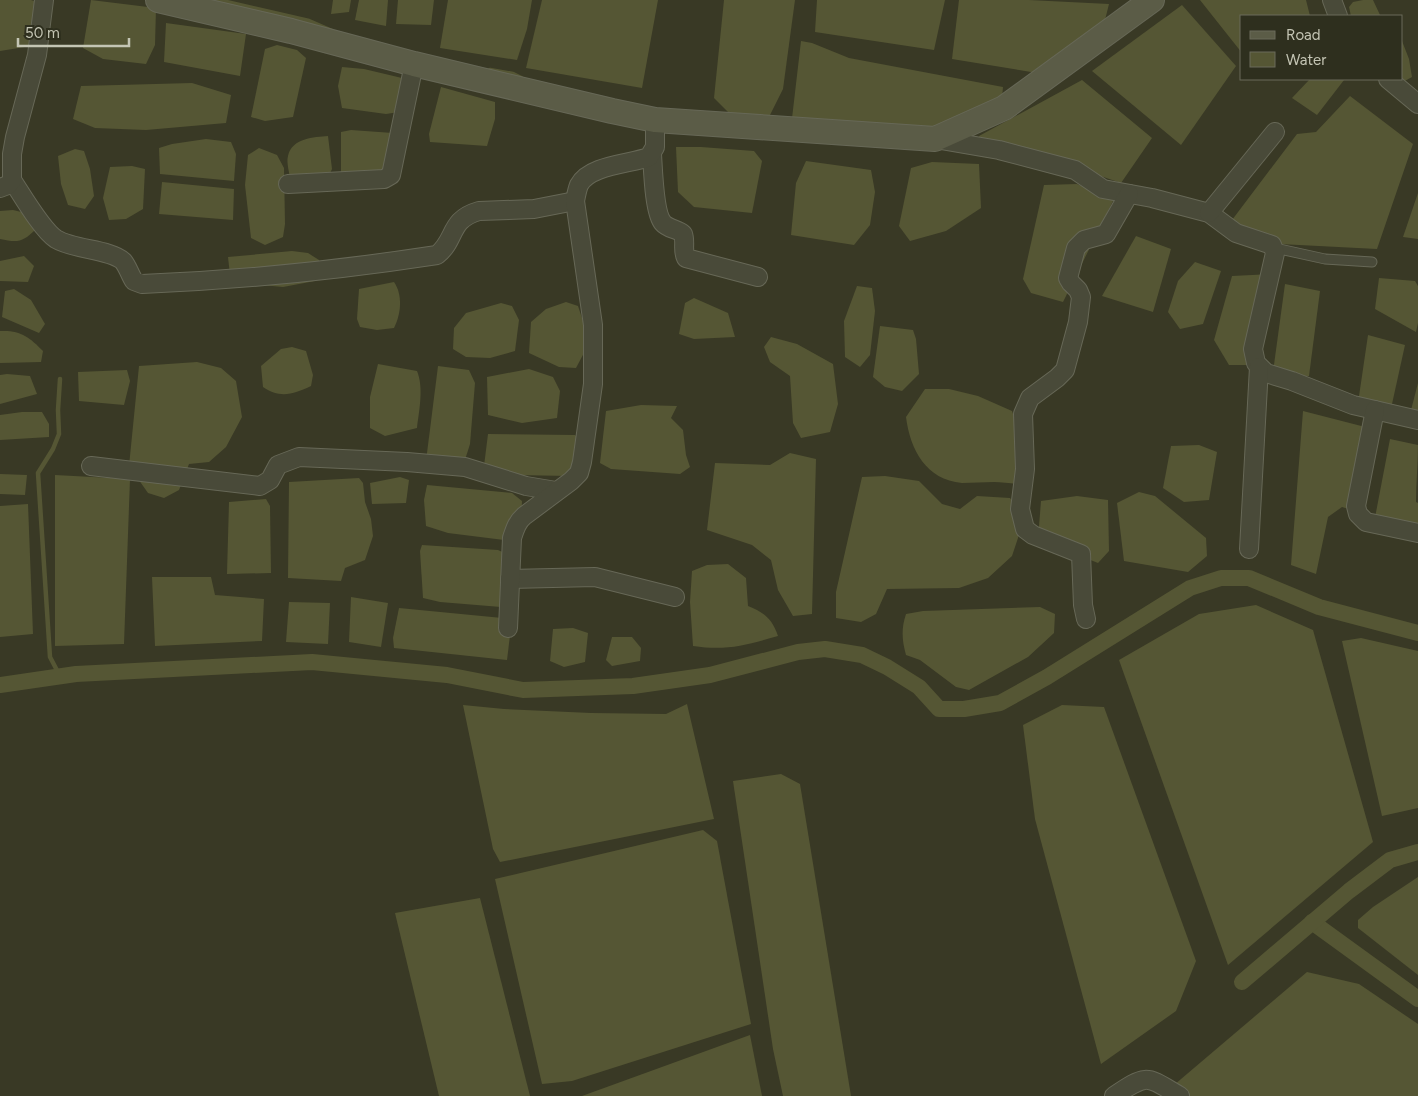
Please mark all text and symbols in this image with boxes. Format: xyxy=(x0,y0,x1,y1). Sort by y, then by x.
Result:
scale bar xyxy=(18,15,129,47)
legend xyxy=(1240,15,1403,80)
text: 50 m xyxy=(25,24,60,42)
text: Road xyxy=(1286,26,1321,44)
text: Water xyxy=(1286,51,1326,69)

